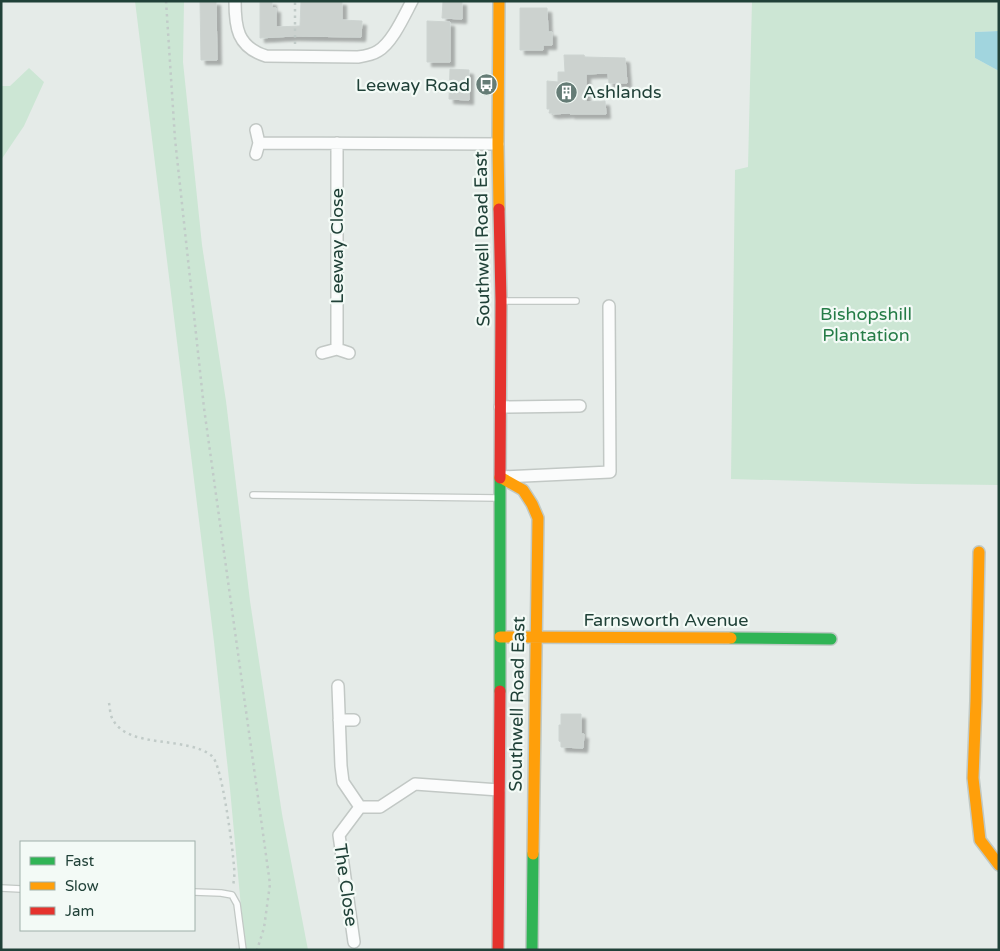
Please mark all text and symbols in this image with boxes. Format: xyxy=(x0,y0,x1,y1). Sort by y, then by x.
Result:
bus stop icon: Leeway Road xyxy=(474,73,498,97)
place label: Leeway Road xyxy=(356,74,470,96)
building icon: Ashlands xyxy=(555,80,579,104)
place label: Ashlands xyxy=(583,81,662,103)
street label: Southwell Road East xyxy=(469,151,495,327)
street label: Leeway Close xyxy=(326,188,348,304)
park label: Bishopshill Plantation xyxy=(820,303,912,346)
street label: Farnsworth Avenue xyxy=(583,609,749,631)
street label: Southwell Road East xyxy=(504,616,530,792)
legend xyxy=(20,841,195,931)
street label: The Close xyxy=(329,842,363,928)
text: Fast xyxy=(65,852,95,870)
text: Slow xyxy=(65,877,99,895)
text: Jam xyxy=(65,902,94,920)

